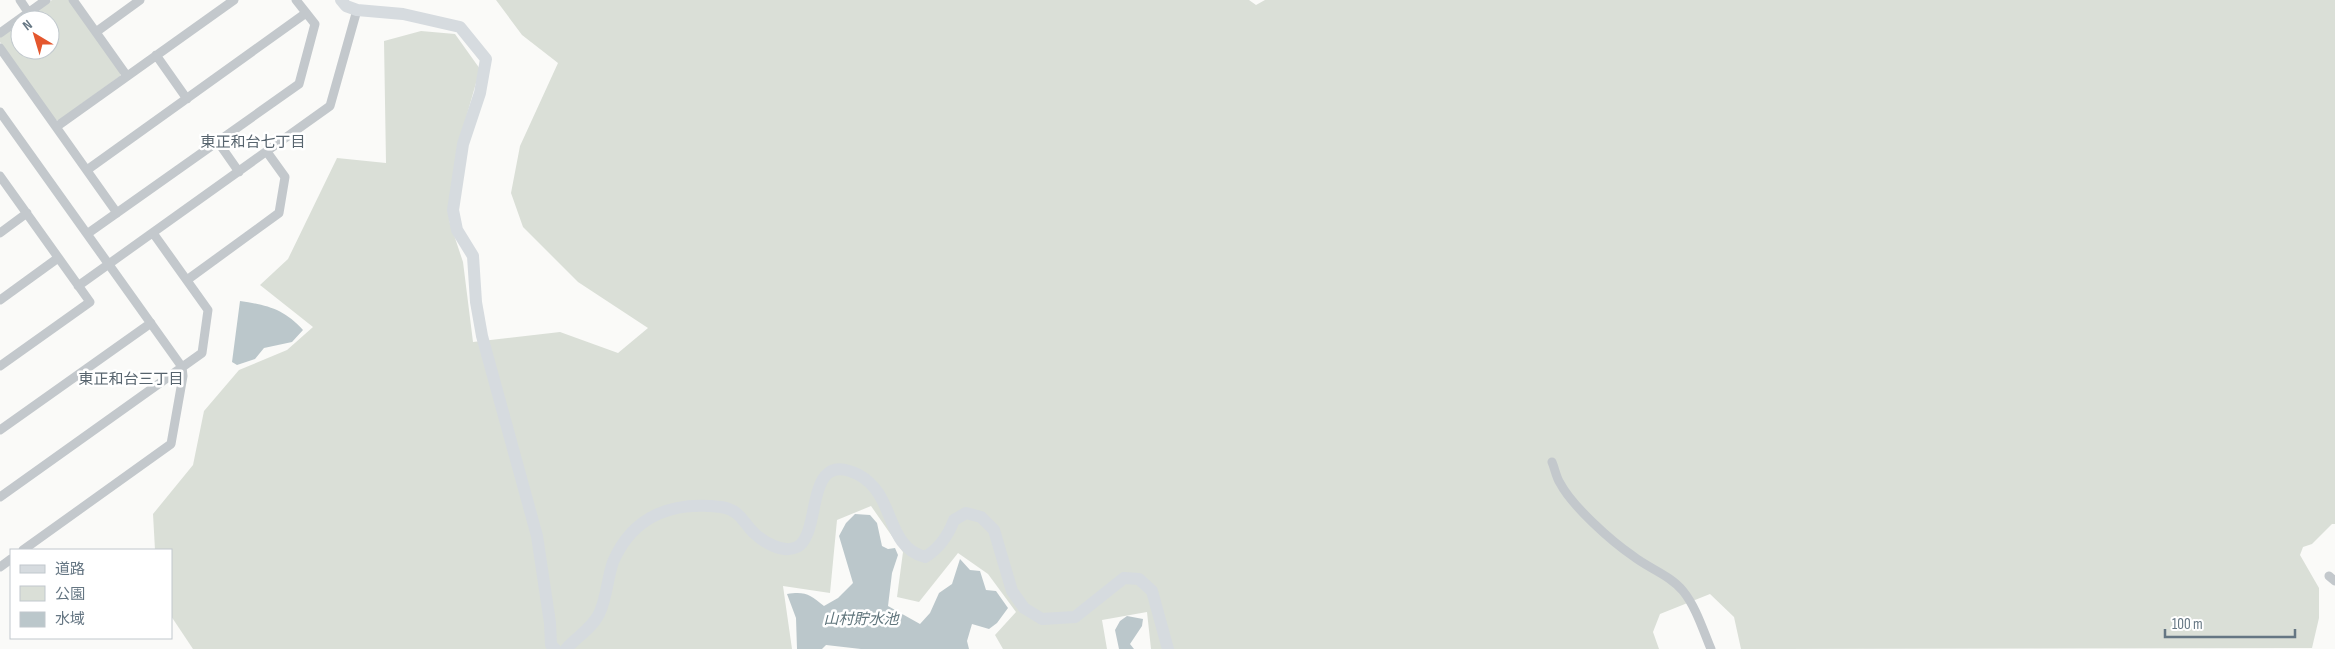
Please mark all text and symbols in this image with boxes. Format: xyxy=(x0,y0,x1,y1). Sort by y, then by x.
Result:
north arrow xyxy=(10,10,60,60)
text: N xyxy=(19,16,35,34)
district label: 東正和台七丁目 xyxy=(200,133,306,152)
district label: 東正和台三丁目 xyxy=(78,370,184,389)
legend xyxy=(10,549,172,639)
text: 道路 xyxy=(55,560,85,579)
text: 公園 xyxy=(55,585,85,604)
scale bar xyxy=(2165,606,2295,638)
text: 水域 xyxy=(55,610,85,629)
water label: 山村貯水池 xyxy=(823,610,900,629)
text: 100 m xyxy=(2172,615,2203,634)

